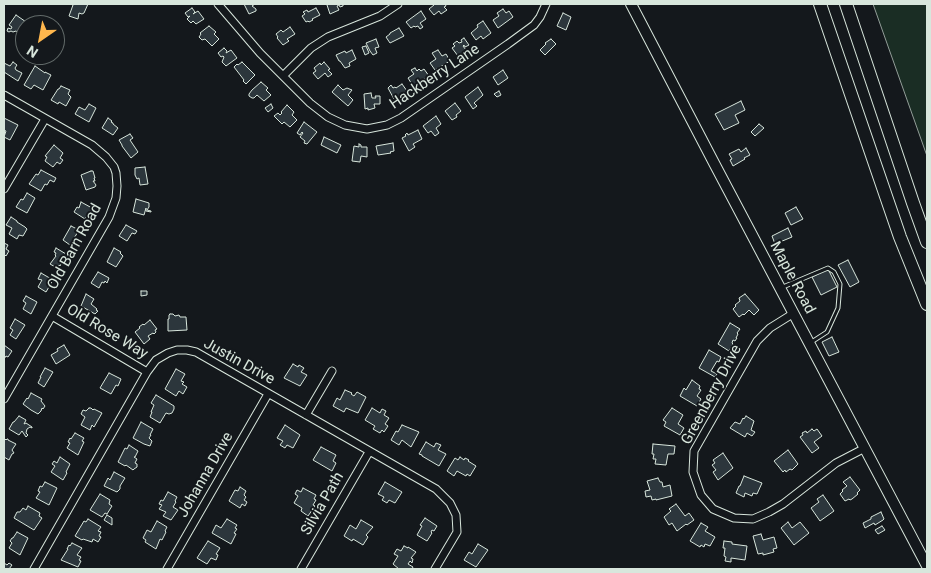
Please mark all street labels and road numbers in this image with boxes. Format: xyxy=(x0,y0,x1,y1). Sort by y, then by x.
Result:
street label: Hackberry Lane xyxy=(387,40,483,114)
street label: Old Barn Road xyxy=(44,201,106,293)
street label: Maple Road xyxy=(765,239,819,317)
street label: Old Rose Way xyxy=(63,301,151,363)
street label: Justin Drive xyxy=(200,335,278,389)
street label: Greenberry Drive xyxy=(678,342,746,448)
street label: Johanna Drive xyxy=(174,429,238,521)
street label: Silvia Path xyxy=(298,469,348,539)

